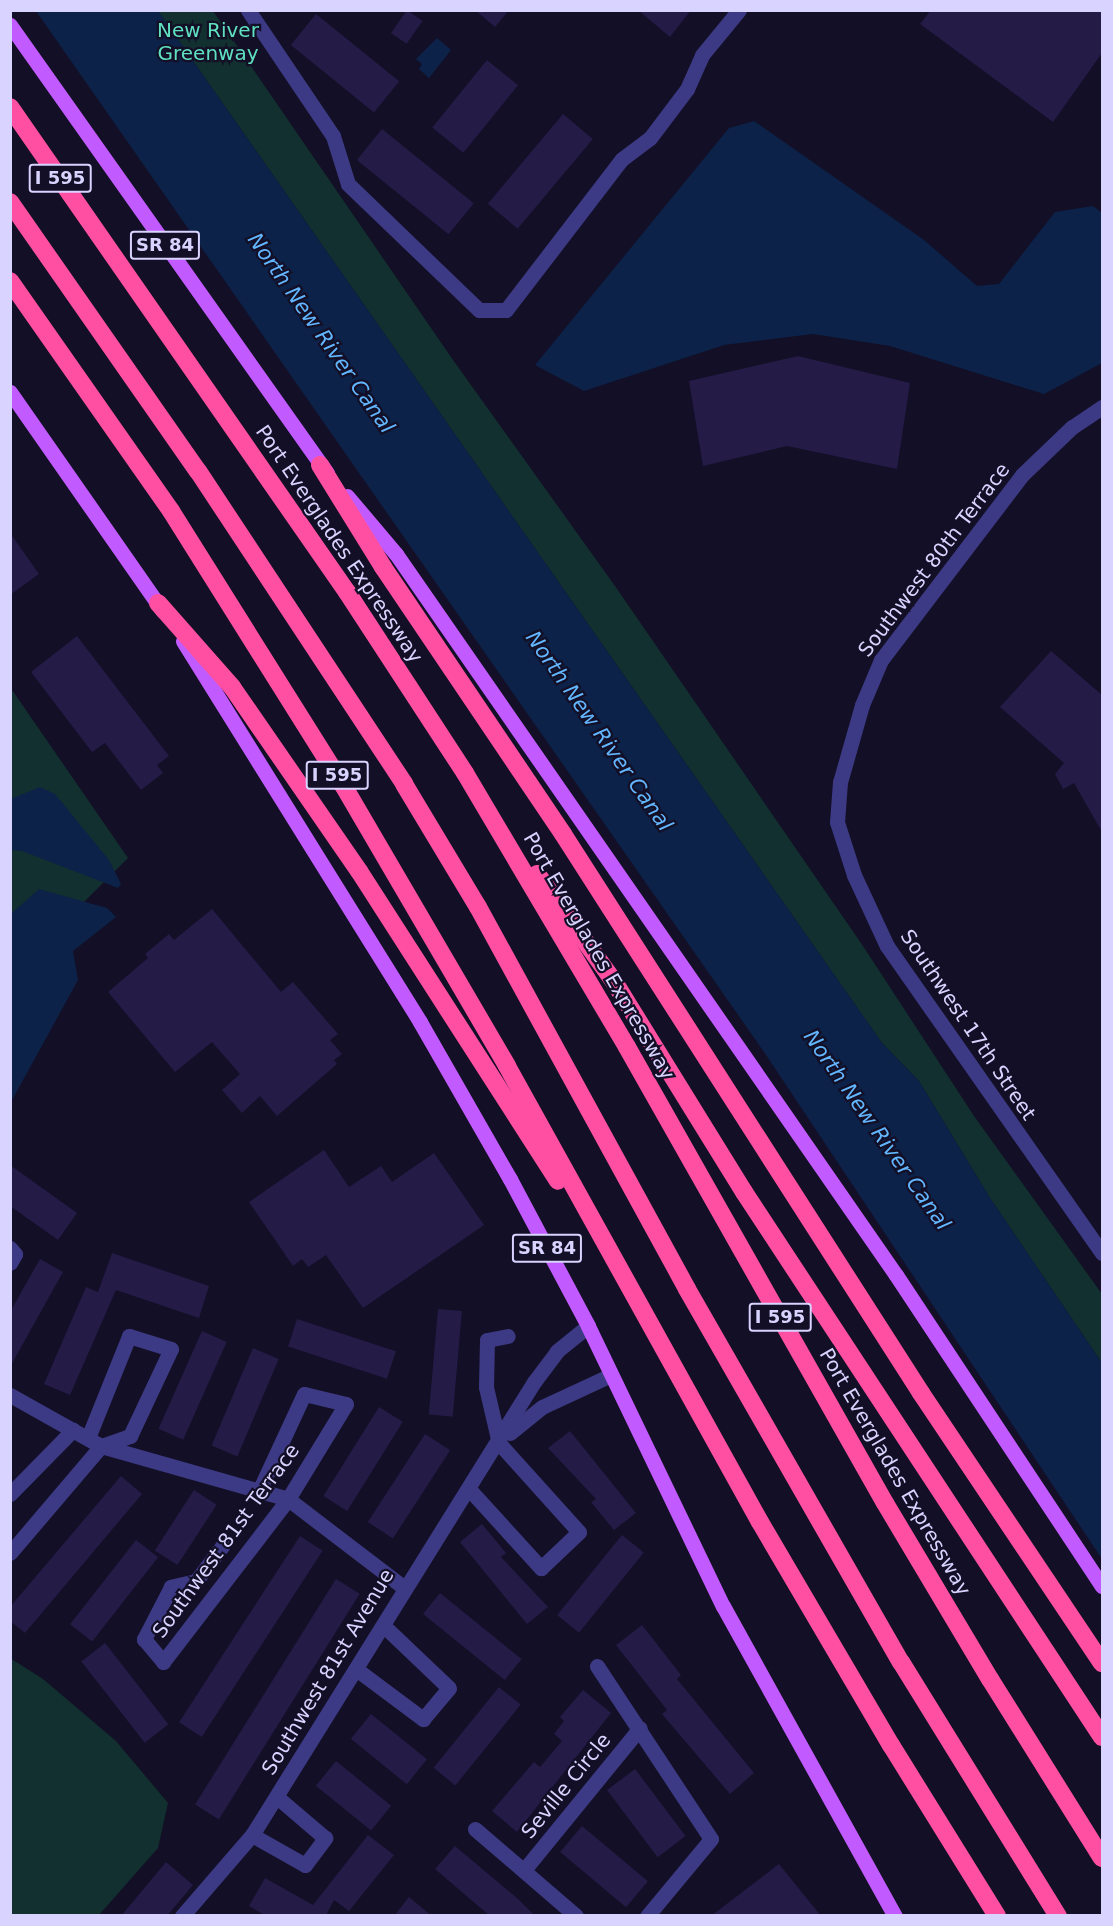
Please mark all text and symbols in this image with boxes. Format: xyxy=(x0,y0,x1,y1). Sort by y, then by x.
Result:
park label: New River Greenway xyxy=(157,19,259,66)
road number: I 595 xyxy=(28,163,92,193)
water label: North New River Canal xyxy=(242,228,400,438)
road number: SR 84 xyxy=(129,230,201,260)
street label: Port Everglades Expressway xyxy=(250,421,428,667)
street label: Southwest 80th Terrace xyxy=(853,458,1015,662)
water label: North New River Canal xyxy=(520,626,678,836)
road number: I 595 xyxy=(306,760,368,790)
street label: Port Everglades Expressway xyxy=(518,828,680,1084)
street label: Southwest 17th Street xyxy=(895,925,1041,1125)
water label: North New River Canal xyxy=(798,1025,956,1235)
road number: SR 84 xyxy=(511,1233,583,1263)
road number: I 595 xyxy=(748,1302,812,1332)
street label: Port Everglades Expressway xyxy=(814,1344,976,1600)
street label: Southwest 81st Terrace xyxy=(147,1439,305,1643)
street label: Southwest 81st Avenue xyxy=(257,1565,399,1779)
street label: Seville Circle xyxy=(516,1729,616,1843)

